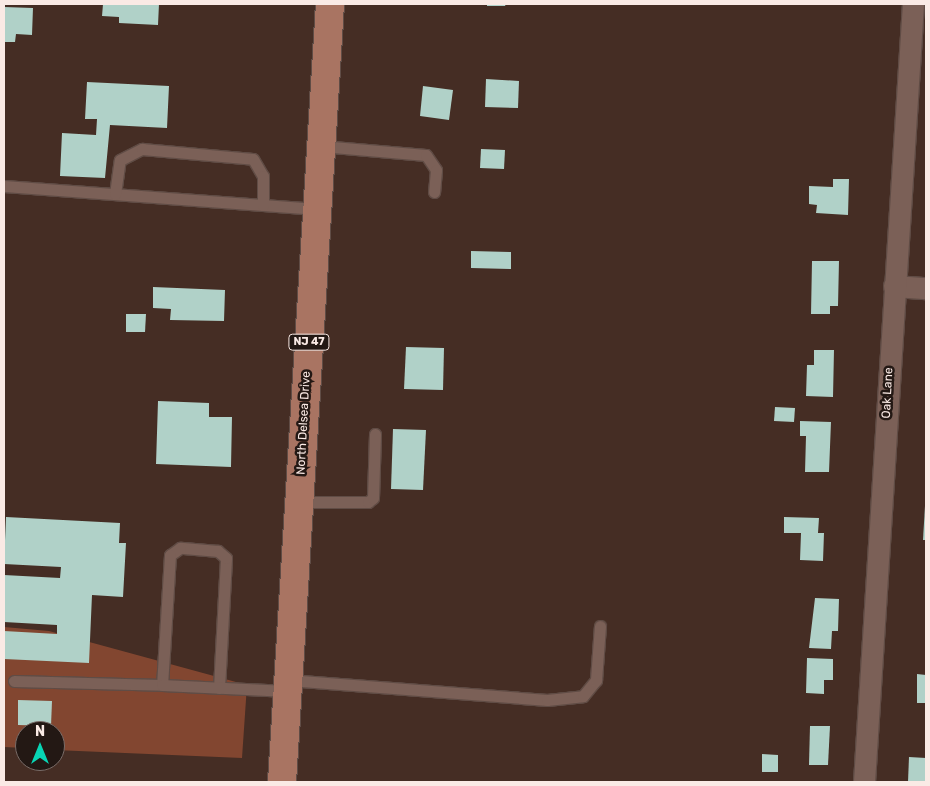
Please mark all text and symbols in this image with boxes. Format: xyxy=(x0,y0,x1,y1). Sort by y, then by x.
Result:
road number: NJ 47 xyxy=(288,334,330,351)
street label: Oak Lane xyxy=(879,367,897,419)
street label: North Delsea Drive xyxy=(294,371,314,475)
north arrow xyxy=(15,721,65,771)
text: N xyxy=(35,723,45,740)

